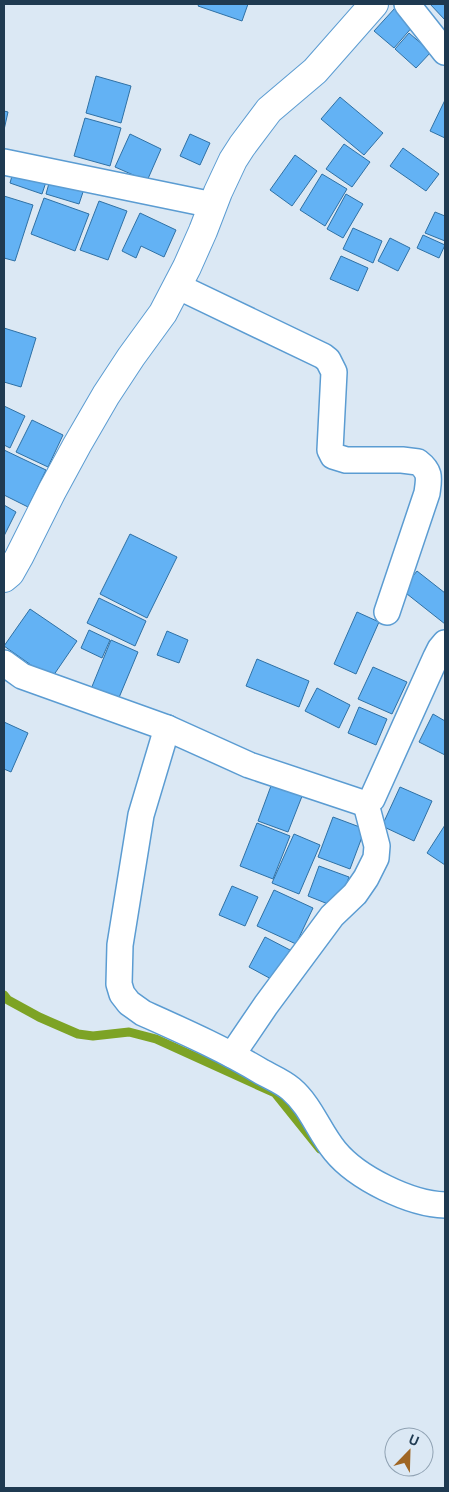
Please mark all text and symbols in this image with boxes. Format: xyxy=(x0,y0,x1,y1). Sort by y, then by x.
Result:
north arrow xyxy=(384,1427,434,1477)
text: U xyxy=(406,1431,422,1449)

